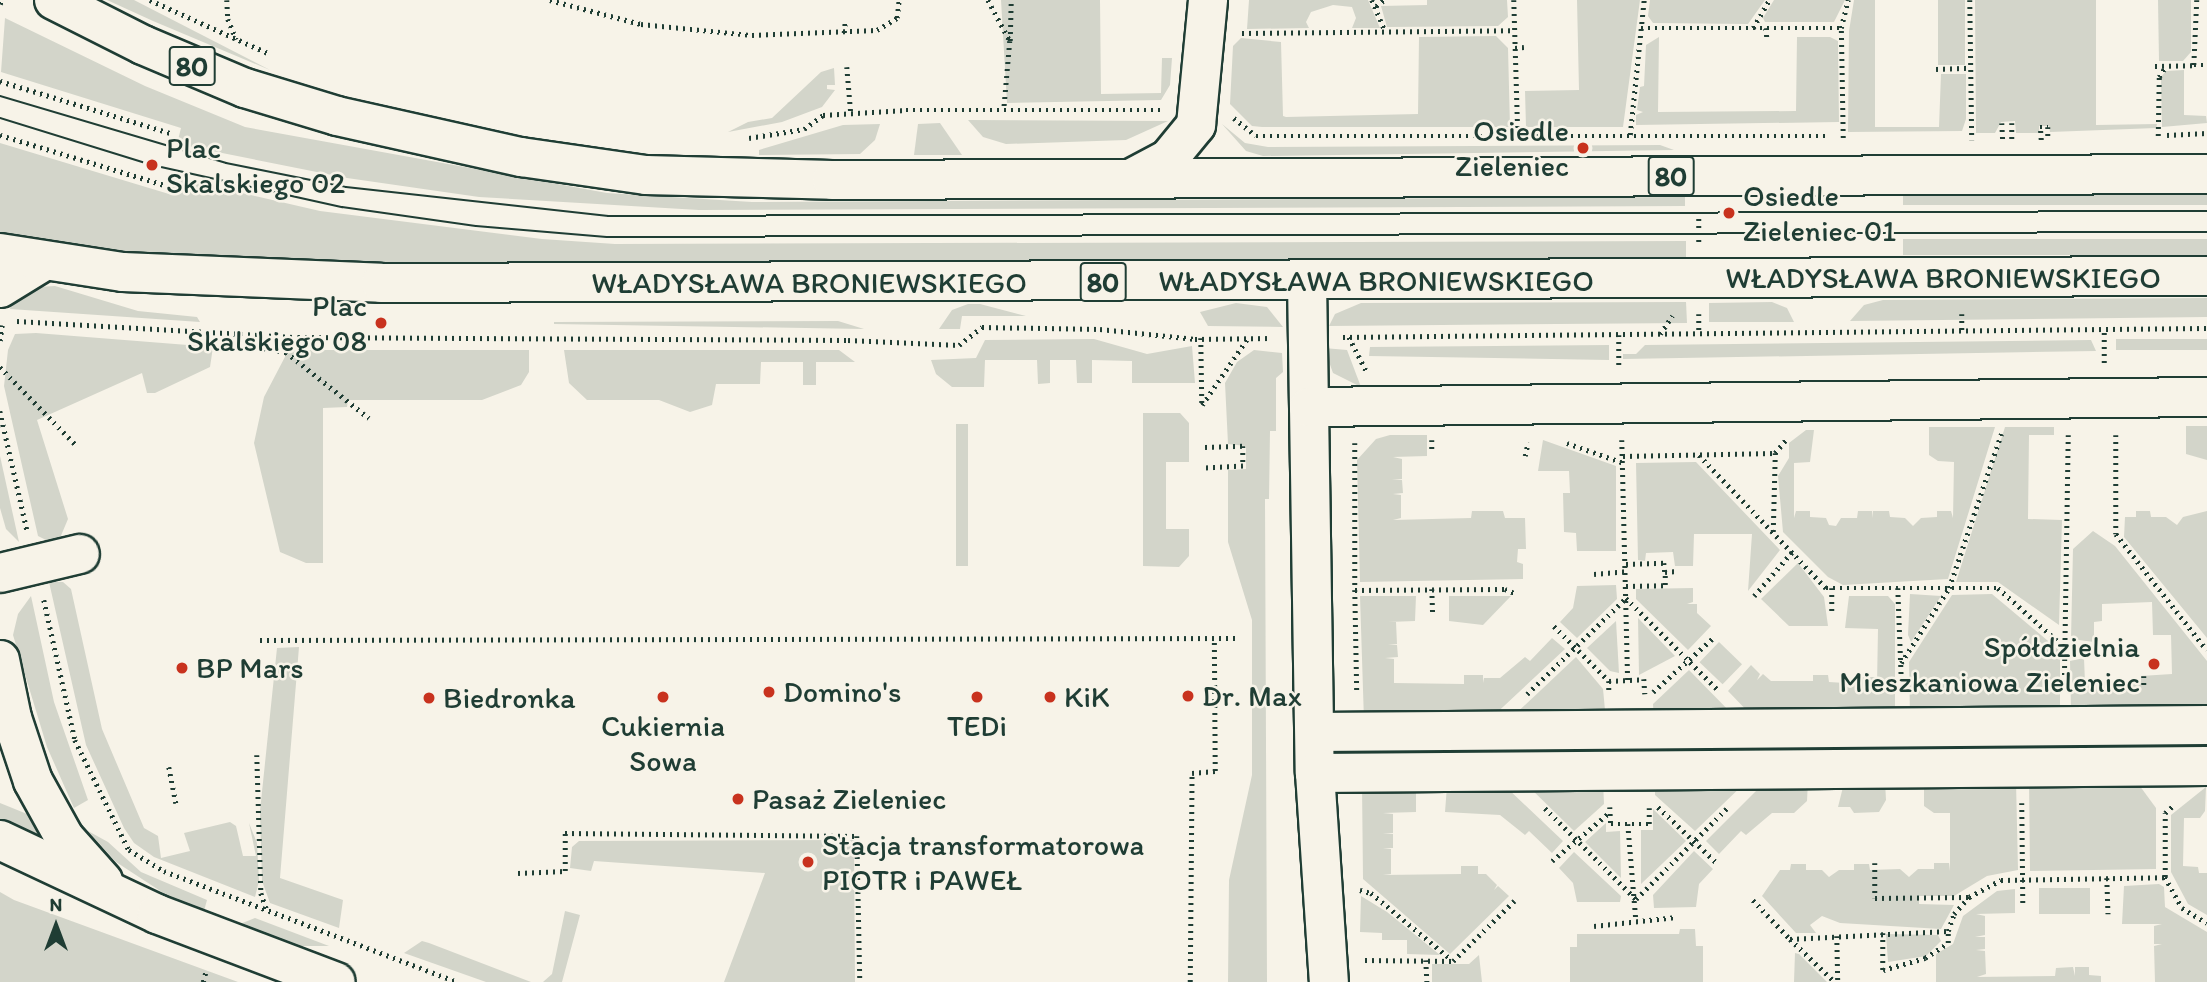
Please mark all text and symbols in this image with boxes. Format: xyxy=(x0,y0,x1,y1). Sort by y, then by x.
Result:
road number: 80 xyxy=(168,42,216,90)
place label: Osiedle Zieleniec xyxy=(1455,113,1569,184)
place label: Plac Skalskiego 02 xyxy=(166,130,345,200)
marker: Osiedle Zieleniec xyxy=(1575,140,1591,156)
road number: 80 xyxy=(1646,152,1696,200)
marker: Plac Skalskiego 02 xyxy=(144,157,160,173)
place label: Osiedle Zieleniec 01 xyxy=(1743,178,1896,248)
marker: Osiedle Zieleniec 01 xyxy=(1721,205,1737,221)
road number: 80 xyxy=(1078,258,1128,306)
street label: WŁADYSŁAWA BRONIEWSKIEGO xyxy=(1725,260,2161,296)
street label: WŁADYSŁAWA BRONIEWSKIEGO xyxy=(1158,263,1594,299)
street label: WŁADYSŁAWA BRONIEWSKIEGO xyxy=(591,265,1027,301)
place label: Plac Skalskiego 08 xyxy=(187,288,367,358)
marker: Plac Skalskiego 08 xyxy=(373,315,389,331)
place label: Spółdzielnia Mieszkaniowa Zieleniec xyxy=(1840,629,2140,700)
place label: BP Mars xyxy=(196,650,304,686)
marker: Spółdzielnia Mieszkaniowa Zieleniec xyxy=(2146,656,2162,672)
marker: BP Mars xyxy=(174,660,190,676)
place label: Domino's xyxy=(783,674,901,710)
place label: Dr. Max xyxy=(1202,678,1302,714)
place label: KiK xyxy=(1064,679,1110,715)
place label: Biedronka xyxy=(443,680,576,716)
marker: Domino's xyxy=(761,684,777,700)
marker: Dr. Max xyxy=(1180,688,1196,704)
marker: Cukiernia Sowa xyxy=(655,689,671,705)
marker: TEDi xyxy=(969,689,985,705)
marker: KiK xyxy=(1042,689,1058,705)
marker: Biedronka xyxy=(421,690,437,706)
place label: Cukiernia Sowa xyxy=(601,708,725,778)
place label: TEDi xyxy=(947,708,1007,744)
place label: Pasaż Zieleniec xyxy=(752,781,947,817)
marker: Pasaż Zieleniec xyxy=(730,791,746,807)
place label: Stacja transformatorowa PIOTR i PAWEŁ xyxy=(822,827,1146,897)
marker: Stacja transformatorowa PIOTR i PAWEŁ xyxy=(800,854,816,870)
north arrow xyxy=(21,891,91,961)
text: N xyxy=(50,893,62,916)

